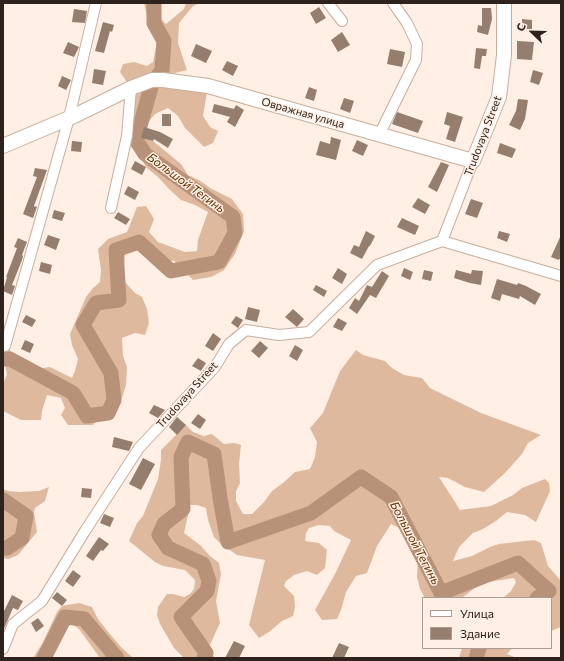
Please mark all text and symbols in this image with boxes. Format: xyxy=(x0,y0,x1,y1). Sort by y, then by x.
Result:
north arrow xyxy=(512,12,552,52)
text: С xyxy=(513,21,528,33)
street label: Trudovaya Street xyxy=(462,94,504,178)
street label: Овражная улица xyxy=(260,95,346,131)
water label: Большой Тегинь xyxy=(144,150,228,216)
street label: Trudovaya Street xyxy=(154,359,220,431)
water label: Большой Тегинь xyxy=(387,499,443,587)
legend xyxy=(422,597,552,649)
text: Улица xyxy=(460,606,494,620)
text: Здание xyxy=(460,626,500,640)

